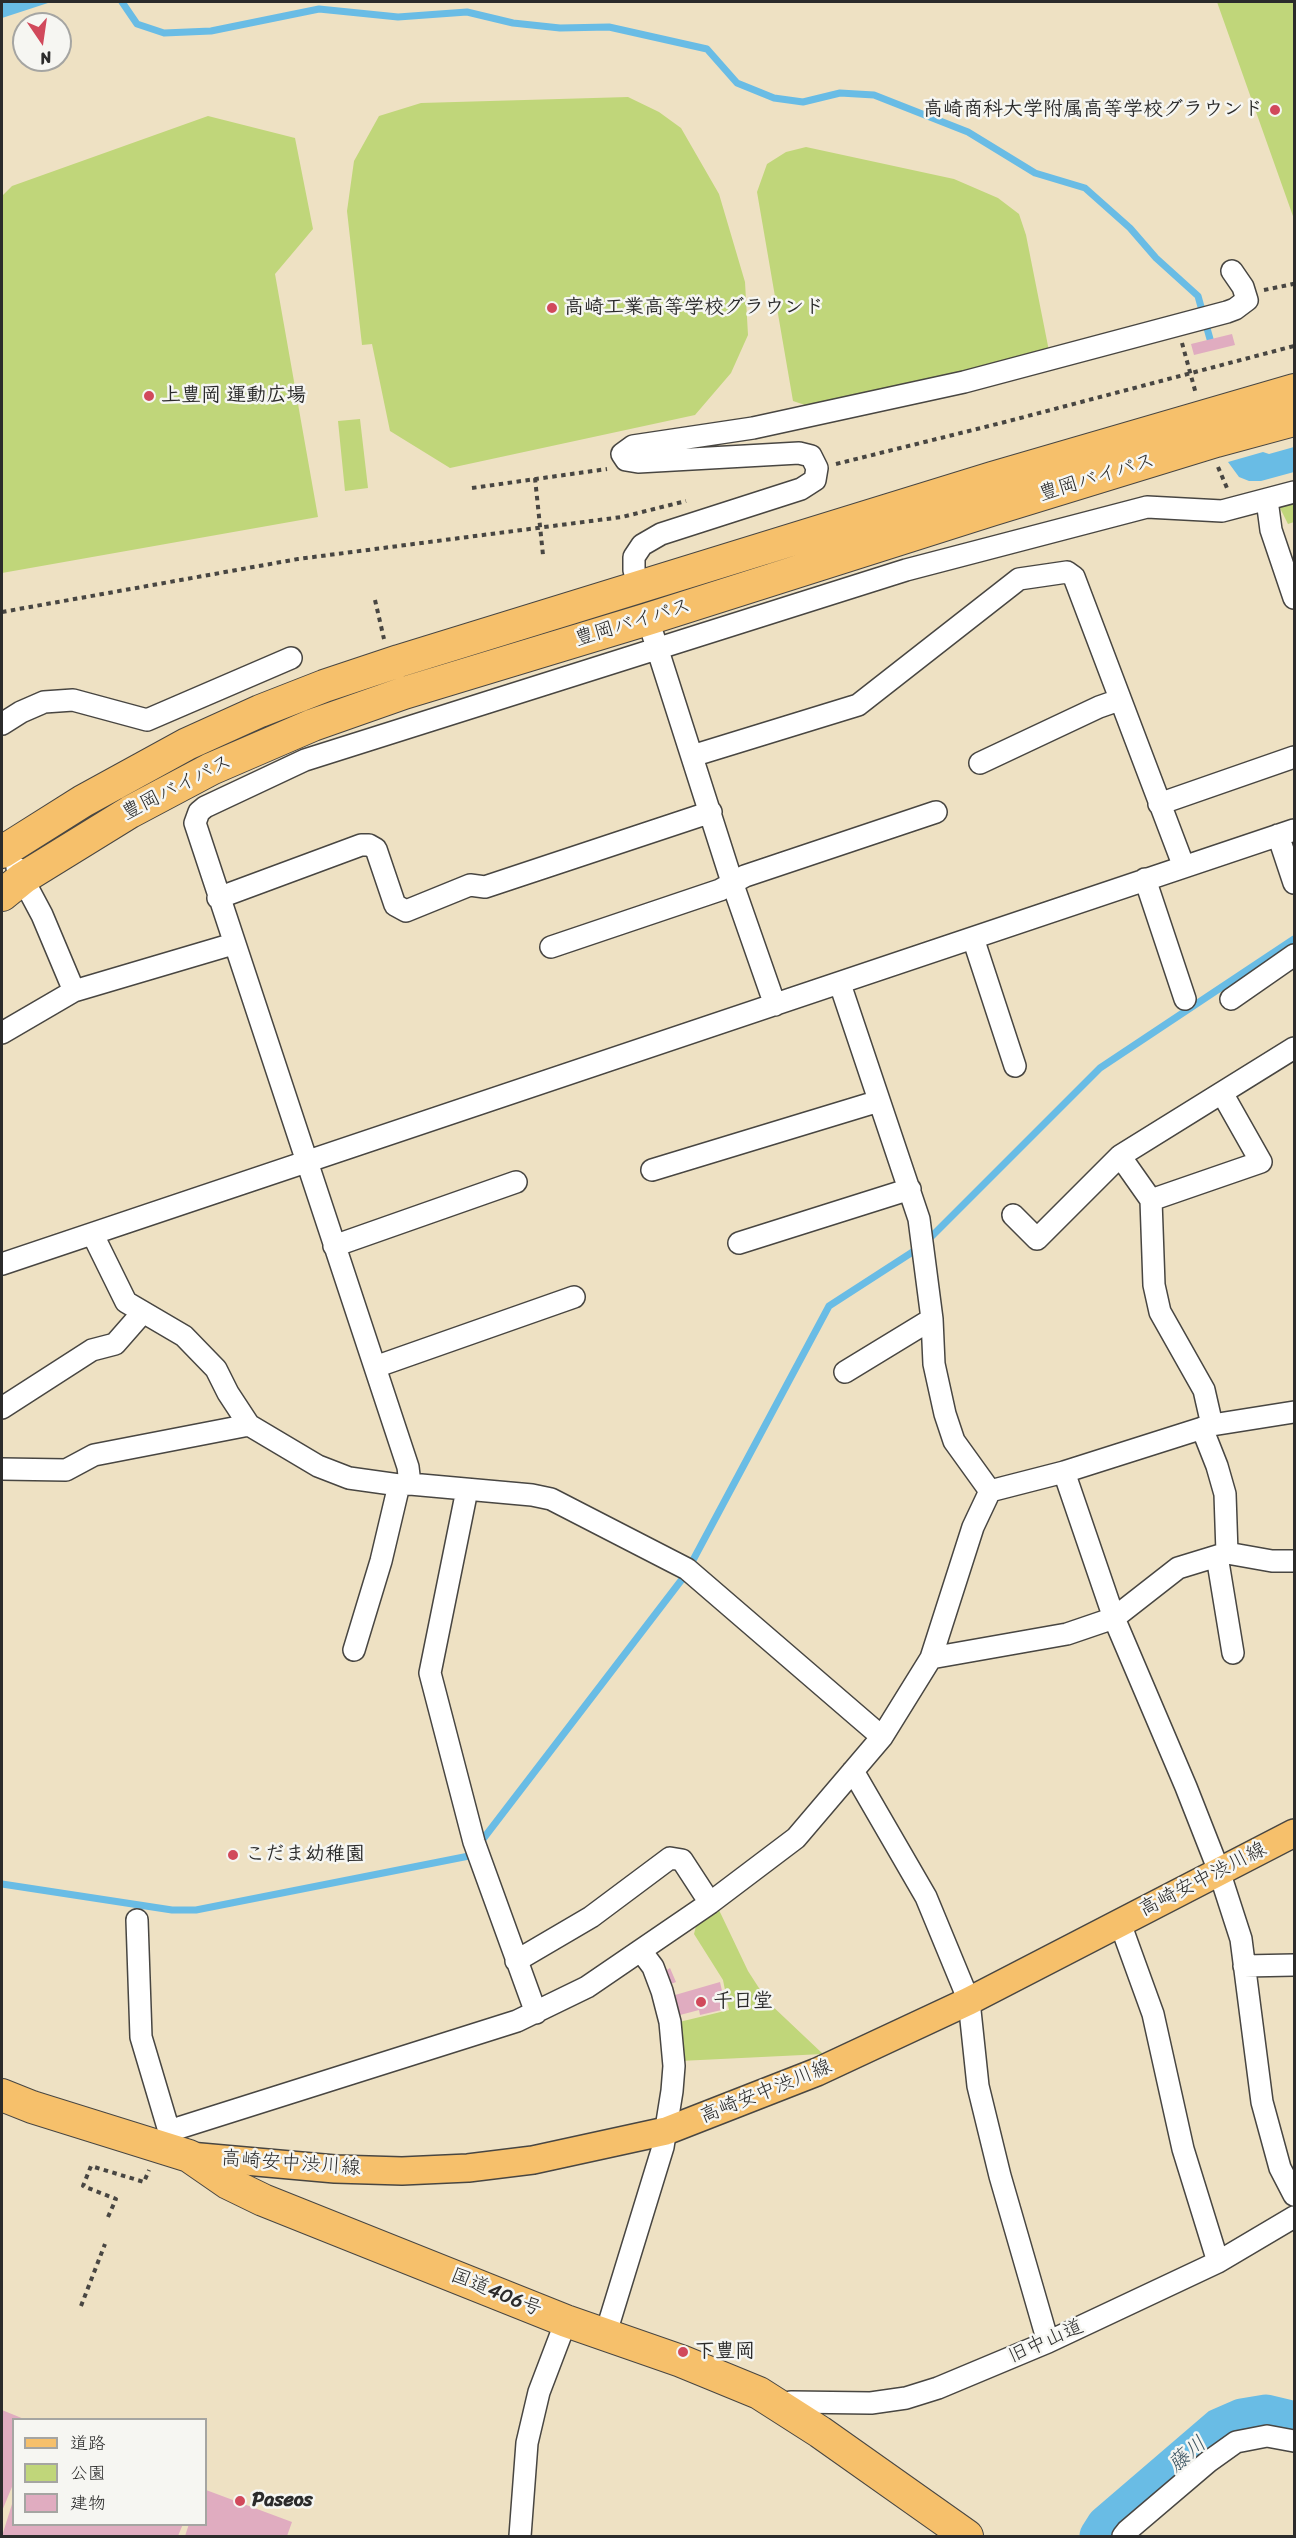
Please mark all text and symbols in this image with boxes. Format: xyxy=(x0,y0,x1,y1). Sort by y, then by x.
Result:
north arrow xyxy=(12,12,72,72)
text: N xyxy=(37,43,54,73)
place label: 高崎商科大学附属高等学校グラウンド xyxy=(923,98,1263,122)
marker: 高崎商科大学附属高等学校グラウンド xyxy=(1268,103,1282,117)
place label: 高崎工業高等学校グラウンド xyxy=(564,296,824,320)
marker: 高崎工業高等学校グラウンド xyxy=(545,301,559,315)
place label: 上豊岡 運動広場 xyxy=(161,384,306,408)
marker: 上豊岡 運動広場 xyxy=(142,389,156,403)
street label: 豊岡バイパス xyxy=(1036,449,1158,507)
street label: 豊岡バイパス xyxy=(572,594,694,652)
street label: 豊岡バイパス xyxy=(118,750,236,826)
street label: 高崎安中渋川線 xyxy=(1135,1838,1271,1922)
place label: こだま幼稚園 xyxy=(245,1843,365,1867)
marker: こだま幼稚園 xyxy=(226,1848,240,1862)
place label: 千日堂 xyxy=(713,1990,773,2014)
marker: 千日堂 xyxy=(694,1995,708,2009)
street label: 高崎安中渋川線 xyxy=(697,2055,835,2129)
street label: 高崎安中渋川線 xyxy=(220,2147,362,2181)
street label: 国道406号 xyxy=(447,2264,545,2322)
street label: 旧中山道 xyxy=(1005,2315,1087,2369)
place label: 下豊岡 xyxy=(695,2340,755,2364)
marker: 下豊岡 xyxy=(676,2345,690,2359)
legend xyxy=(12,2418,207,2526)
text: 道路 xyxy=(70,2427,106,2459)
water label: 藤川 xyxy=(1164,2432,1212,2478)
text: 公園 xyxy=(70,2457,106,2489)
text: 建物 xyxy=(70,2487,106,2519)
place label: Paseos xyxy=(252,2489,313,2513)
marker: Paseos xyxy=(233,2494,247,2508)

